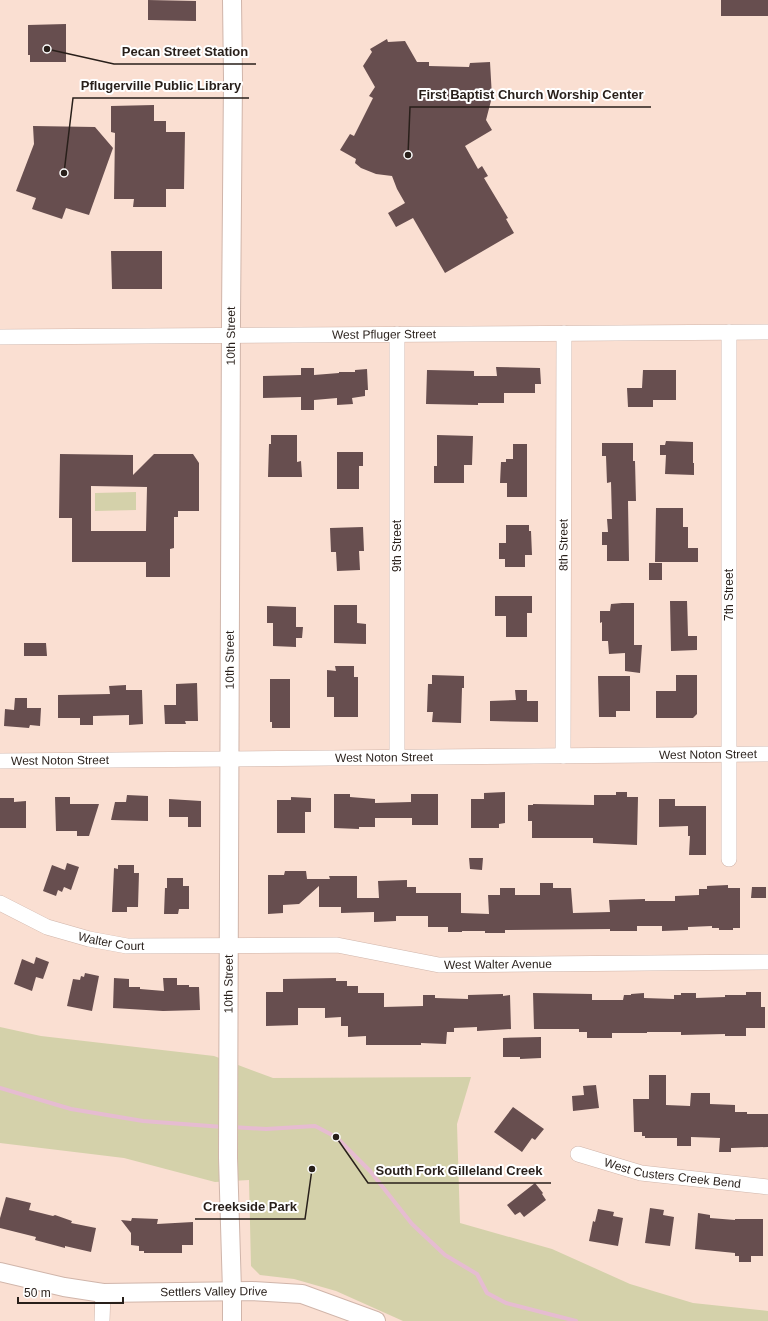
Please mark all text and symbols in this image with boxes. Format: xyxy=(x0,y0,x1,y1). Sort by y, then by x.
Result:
callout: Pecan Street Station xyxy=(114,39,256,64)
text: Pecan Street Station xyxy=(122,44,248,59)
callout: Pflugerville Public Library xyxy=(73,73,249,98)
text: Pflugerville Public Library xyxy=(81,78,242,93)
callout: First Baptist Church Worship Center xyxy=(410,82,651,107)
text: First Baptist Church Worship Center xyxy=(418,87,644,102)
street label: 10th Street xyxy=(224,306,238,366)
street label: West Pfluger Street xyxy=(332,327,437,342)
street label: 8th Street xyxy=(556,518,571,571)
street label: 9th Street xyxy=(390,519,404,572)
street label: 7th Street xyxy=(722,568,736,621)
street label: 10th Street xyxy=(223,630,237,690)
street label: West Noton Street xyxy=(659,747,758,762)
street label: West Noton Street xyxy=(335,750,434,765)
street label: West Noton Street xyxy=(11,753,110,768)
street label: Walter Court xyxy=(77,929,145,953)
street label: 10th Street xyxy=(222,954,236,1014)
street label: West Walter Avenue xyxy=(444,957,552,972)
street label: West Custers Creek Bend xyxy=(602,1155,742,1191)
callout: South Fork Gilleland Creek xyxy=(368,1158,551,1183)
text: South Fork Gilleland Creek xyxy=(376,1163,543,1178)
callout: Creekside Park xyxy=(195,1194,305,1219)
text: Creekside Park xyxy=(203,1199,298,1214)
scale bar xyxy=(18,1279,123,1305)
street label: Settlers Valley Drive xyxy=(160,1284,268,1299)
text: 50 m xyxy=(24,1286,51,1300)

